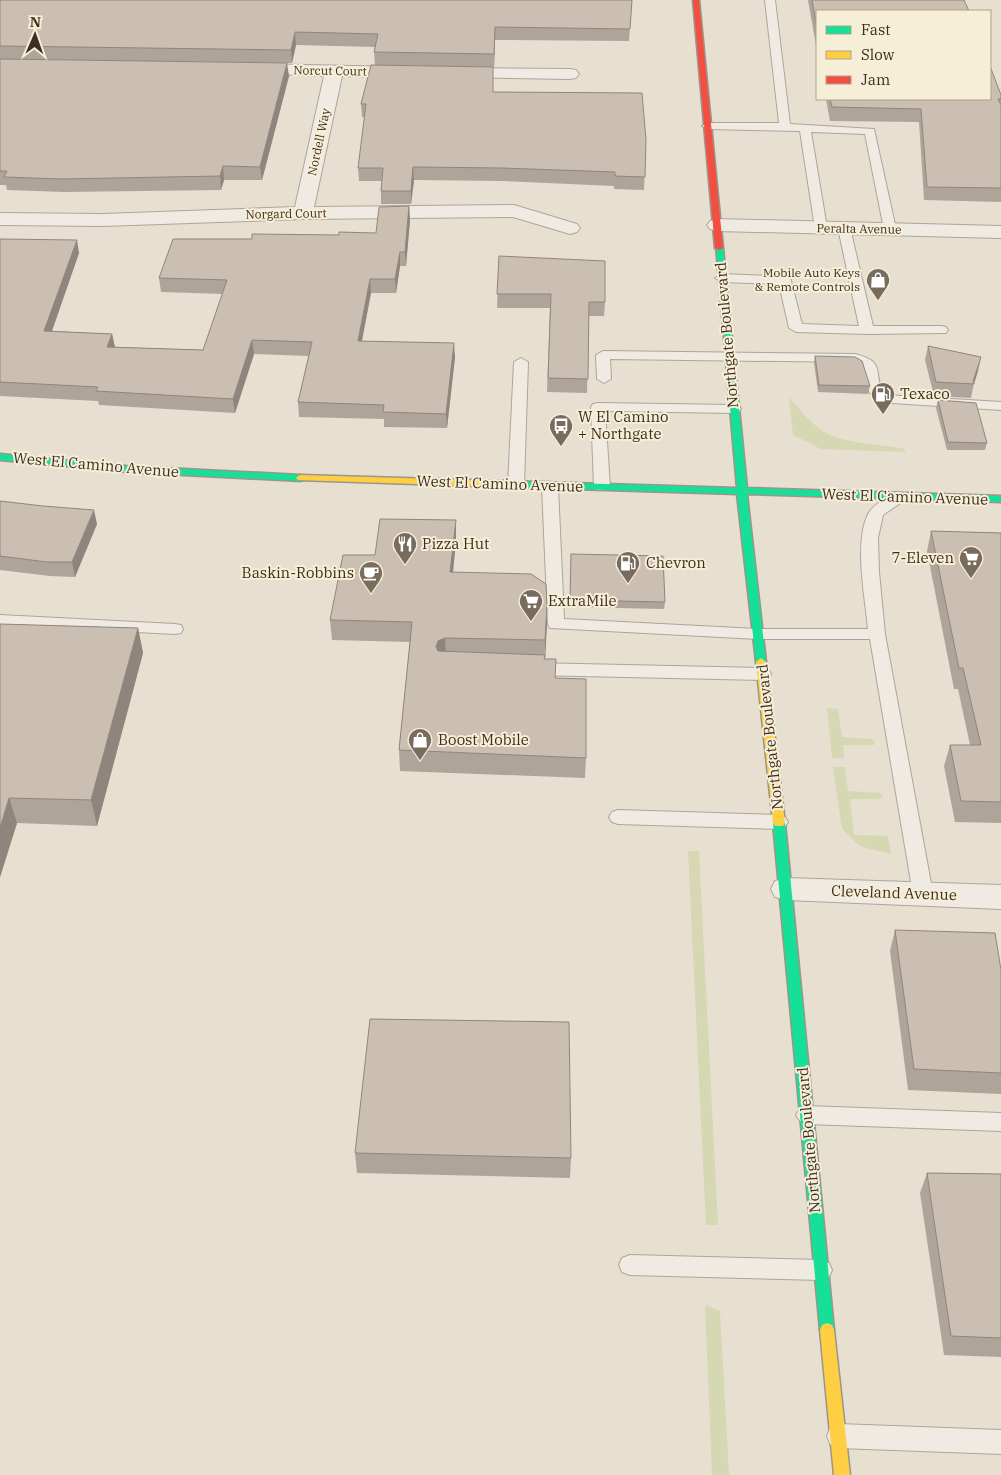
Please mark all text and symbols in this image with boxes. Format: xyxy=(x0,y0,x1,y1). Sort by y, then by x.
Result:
north arrow xyxy=(10,10,60,60)
legend xyxy=(816,10,991,100)
text: N xyxy=(30,13,41,31)
text: Fast xyxy=(861,20,891,39)
text: Slow xyxy=(861,45,895,64)
street label: Norcut Court xyxy=(293,62,367,79)
text: Jam xyxy=(861,70,890,89)
street label: Nordell Way xyxy=(304,106,333,177)
street label: Norgard Court xyxy=(245,205,327,222)
street label: Peralta Avenue xyxy=(816,220,902,237)
street label: Northgate Boulevard xyxy=(711,261,742,409)
place label: Mobile Auto Keys & Remote Controls xyxy=(755,265,860,294)
shop icon: Mobile Auto Keys & Remote Controls xyxy=(865,267,891,301)
fuel station icon: Texaco xyxy=(870,381,896,415)
place label: Texaco xyxy=(900,384,950,403)
place label: W El Camino + Northgate xyxy=(578,407,668,443)
bus stop icon: W El Camino + Northgate xyxy=(548,413,574,447)
street label: West El Camino Avenue xyxy=(12,448,180,481)
street label: West El Camino Avenue xyxy=(416,471,584,496)
street label: West El Camino Avenue xyxy=(821,484,989,509)
restaurant icon: Pizza Hut xyxy=(392,531,418,565)
place label: Pizza Hut xyxy=(422,534,489,553)
supermarket icon: 7-Eleven xyxy=(958,545,984,579)
place label: 7-Eleven xyxy=(891,548,954,567)
fuel station icon: Chevron xyxy=(615,550,641,584)
place label: Chevron xyxy=(646,553,706,572)
cafe icon: Baskin-Robbins xyxy=(358,560,384,594)
place label: Baskin-Robbins xyxy=(242,563,354,582)
supermarket icon: ExtraMile xyxy=(518,588,544,622)
place label: ExtraMile xyxy=(548,591,617,610)
street label: Northgate Boulevard xyxy=(752,663,787,811)
shop icon: Boost Mobile xyxy=(407,727,433,761)
place label: Boost Mobile xyxy=(438,730,529,749)
street label: Cleveland Avenue xyxy=(831,881,957,904)
street label: Northgate Boulevard xyxy=(793,1066,824,1214)

